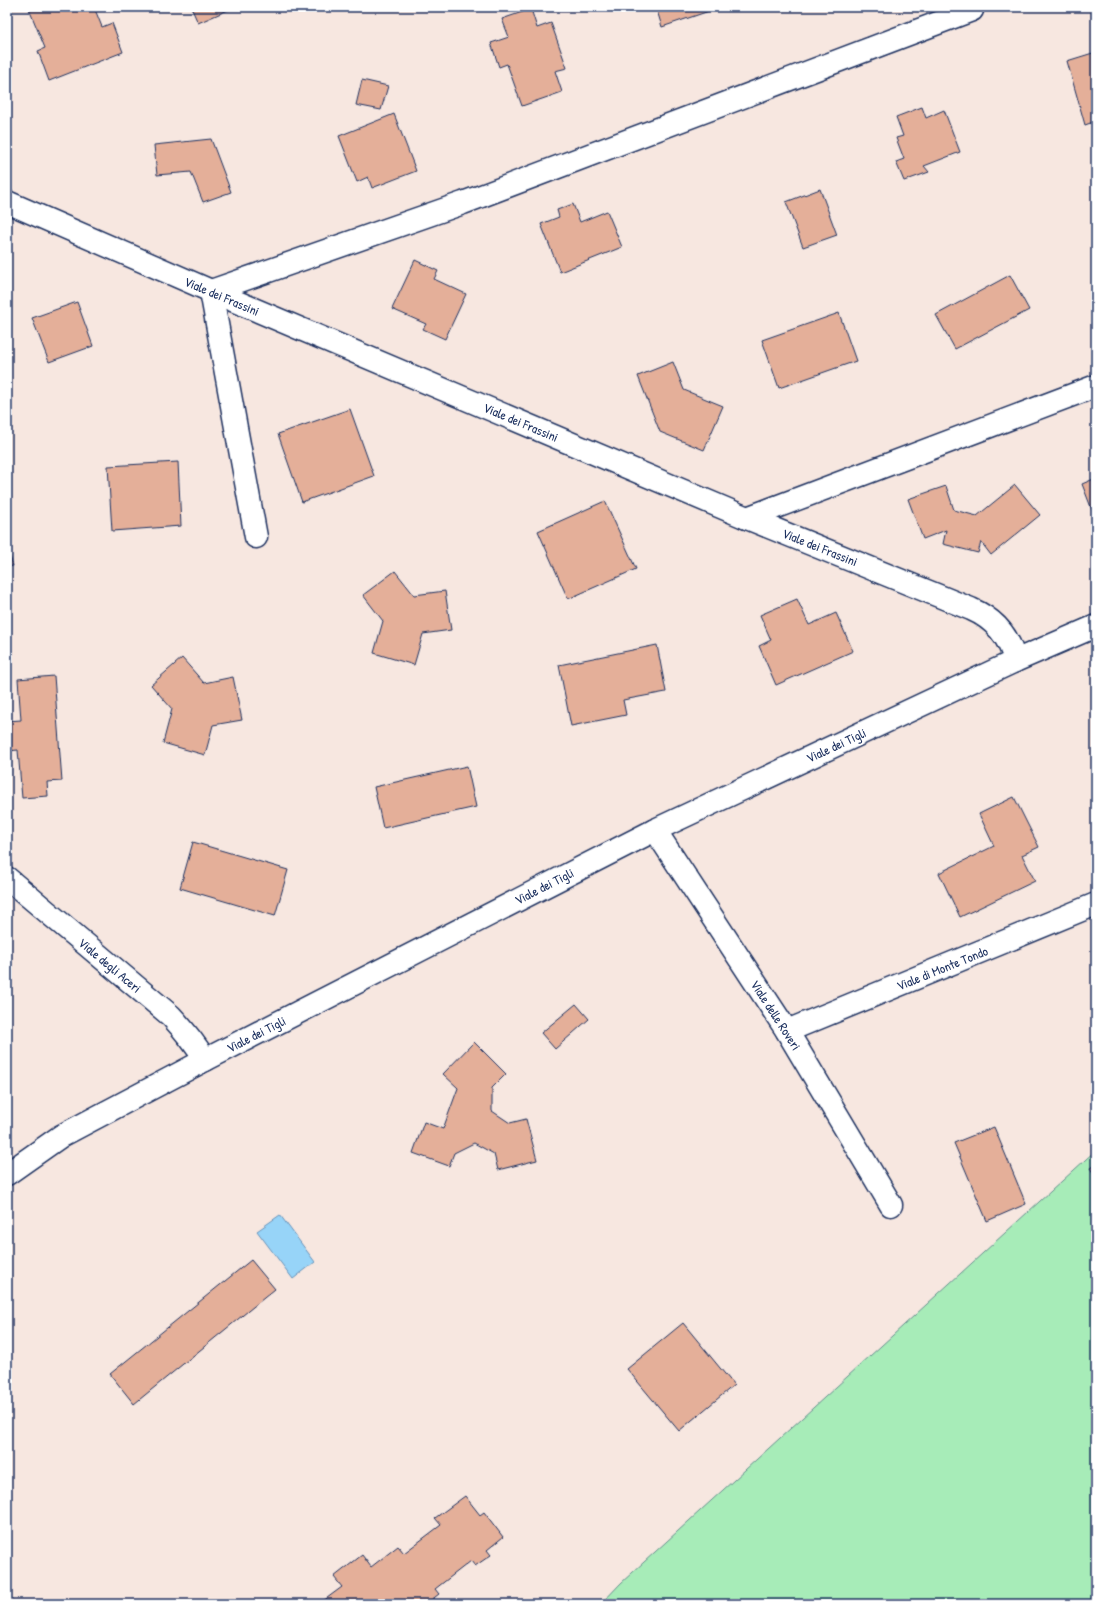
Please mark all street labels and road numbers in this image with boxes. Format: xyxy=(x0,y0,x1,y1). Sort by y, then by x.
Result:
street label: Viale dei Frassini xyxy=(182,272,262,320)
street label: Viale dei Frassini xyxy=(481,398,561,446)
street label: Viale dei Frassini xyxy=(780,524,860,570)
street label: Viale dei Tigli xyxy=(803,723,869,767)
street label: Viale dei Tigli xyxy=(511,863,577,909)
street label: Viale degli Aceri xyxy=(75,933,145,997)
street label: Viale di Monte Tondo xyxy=(894,942,990,994)
street label: Viale delle Roveri xyxy=(747,976,805,1054)
street label: Viale dei Tigli xyxy=(223,1011,289,1057)

